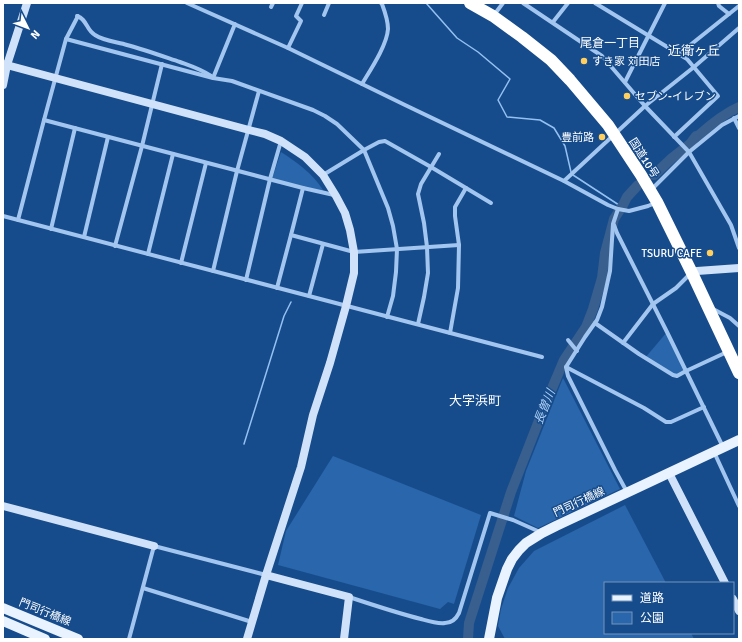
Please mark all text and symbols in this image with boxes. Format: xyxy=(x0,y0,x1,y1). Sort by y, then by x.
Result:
north arrow xyxy=(8,8,48,48)
text: N xyxy=(28,27,42,42)
district label: 尾倉一丁目 xyxy=(580,36,640,51)
district label: 近衛ヶ丘 xyxy=(668,43,720,59)
place label: すき家 苅田店 xyxy=(592,55,660,68)
marker: すき家 苅田店 xyxy=(579,56,589,66)
place label: セブン-イレブン xyxy=(635,90,716,103)
marker: セブン-イレブン xyxy=(622,91,632,101)
place label: 豊前路 xyxy=(561,131,594,144)
marker: 豊前路 xyxy=(597,132,607,142)
street label: 国道10号 xyxy=(626,136,662,180)
place label: TSURU CAFE xyxy=(642,247,702,260)
marker: TSURU CAFE xyxy=(705,248,715,258)
water label: 長曽川 xyxy=(531,386,559,427)
district label: 大字浜町 xyxy=(449,393,501,409)
street label: 門司行橋線 xyxy=(551,484,607,520)
legend xyxy=(604,582,734,634)
text: 道路 xyxy=(640,591,664,606)
street label: 門司行橋線 xyxy=(17,596,73,628)
text: 公園 xyxy=(640,611,664,626)

